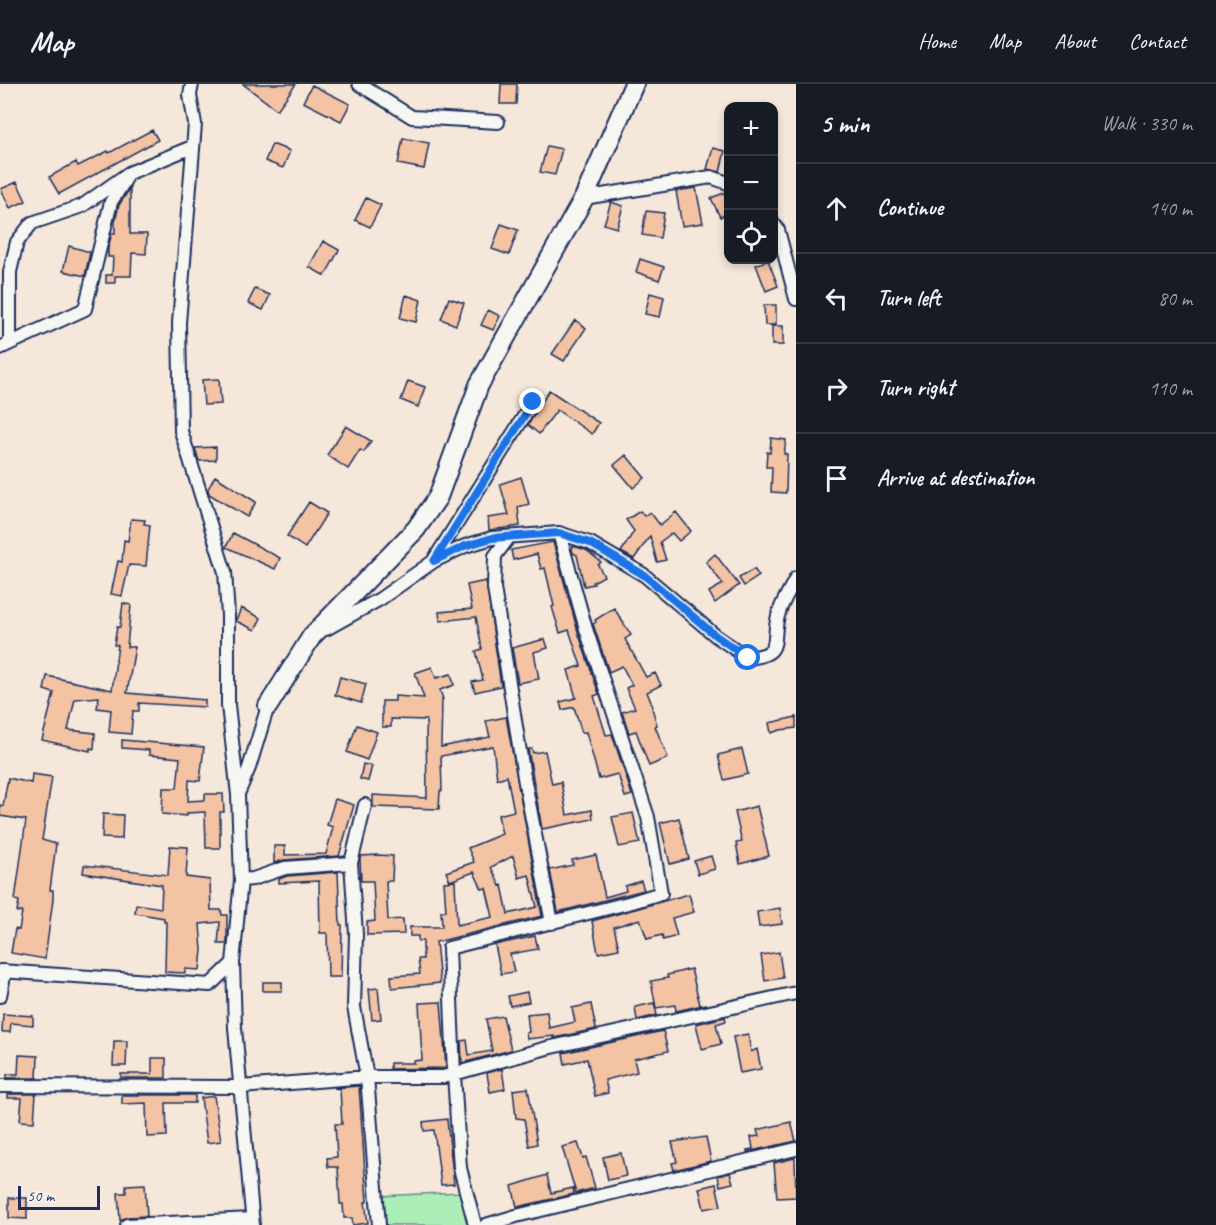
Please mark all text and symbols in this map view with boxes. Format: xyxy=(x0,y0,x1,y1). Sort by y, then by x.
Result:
text: Map xyxy=(30,24,73,59)
text: Home xyxy=(918,28,956,54)
text: Map xyxy=(989,28,1021,54)
text: About xyxy=(1054,28,1096,54)
text: Contact xyxy=(1129,28,1186,54)
map controls xyxy=(724,102,778,264)
button: + xyxy=(724,102,778,156)
text: 5 min xyxy=(820,107,869,140)
text: Walk · 330 m xyxy=(1102,111,1192,136)
button: − xyxy=(724,156,778,210)
icon: ahead xyxy=(820,192,853,225)
text: Continue xyxy=(877,194,943,222)
text: 140 m xyxy=(1149,196,1192,221)
button: locate xyxy=(724,210,778,264)
icon: left xyxy=(820,282,853,315)
text: Turn left xyxy=(877,284,941,312)
text: 80 m xyxy=(1158,286,1192,311)
icon: right xyxy=(820,372,853,405)
text: Turn right xyxy=(877,374,954,402)
text: 110 m xyxy=(1149,376,1192,401)
route end xyxy=(519,388,545,414)
icon: arrive xyxy=(820,462,853,495)
text: Arrive at destination xyxy=(877,464,1034,492)
route start xyxy=(734,644,760,670)
scale bar xyxy=(18,1183,100,1210)
text: 50 m xyxy=(27,1186,54,1206)

